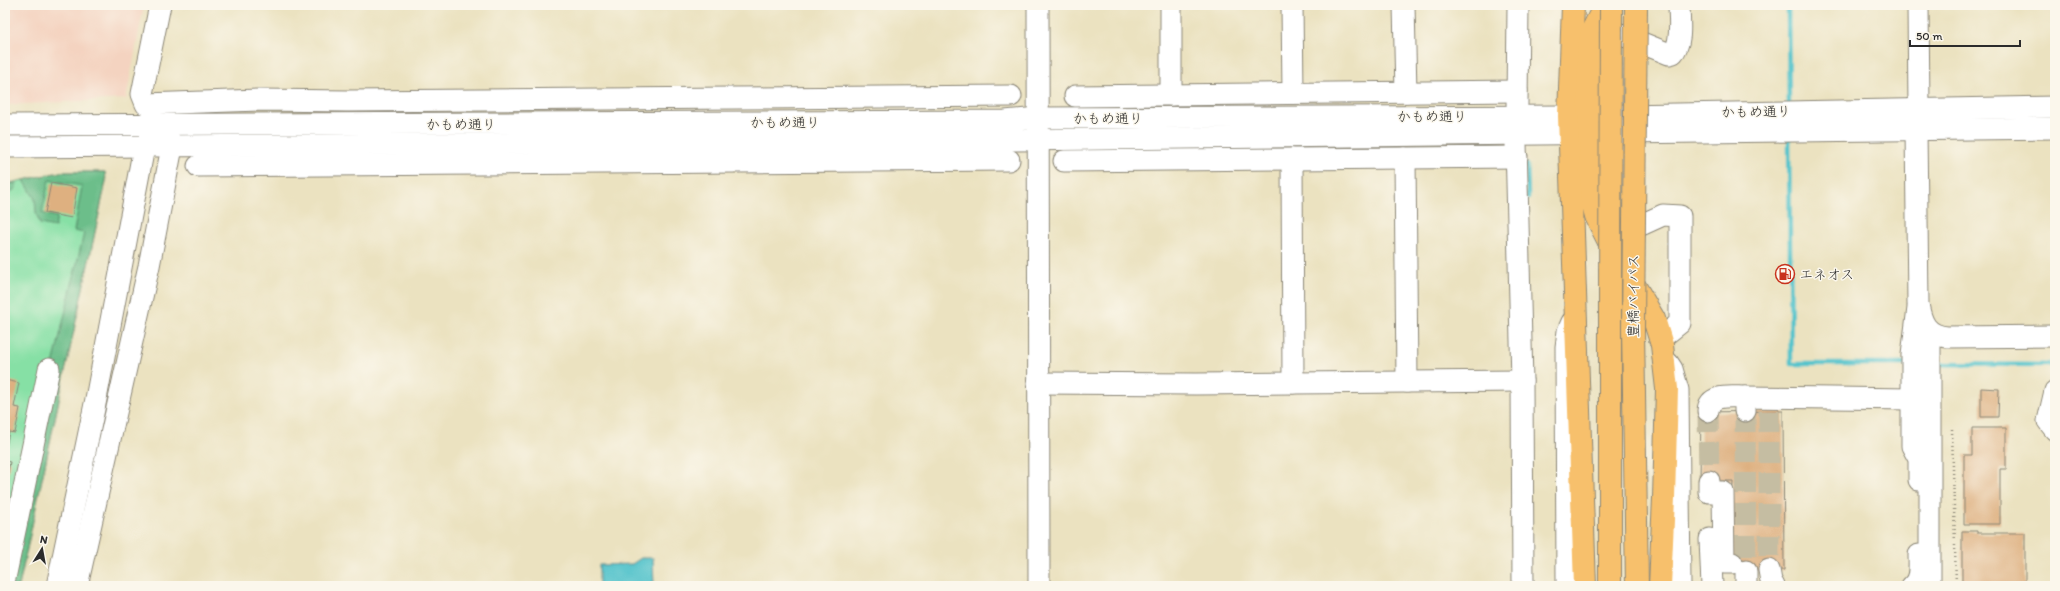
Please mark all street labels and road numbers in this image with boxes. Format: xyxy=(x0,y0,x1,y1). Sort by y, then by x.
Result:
street label: かもめ通り xyxy=(1721,103,1791,121)
street label: かもめ通り xyxy=(1397,108,1467,125)
street label: かもめ通り xyxy=(1073,110,1143,127)
street label: かもめ通り xyxy=(750,114,820,131)
street label: かもめ通り xyxy=(426,116,496,133)
street label: 豊橋バイパス xyxy=(1625,254,1642,338)

